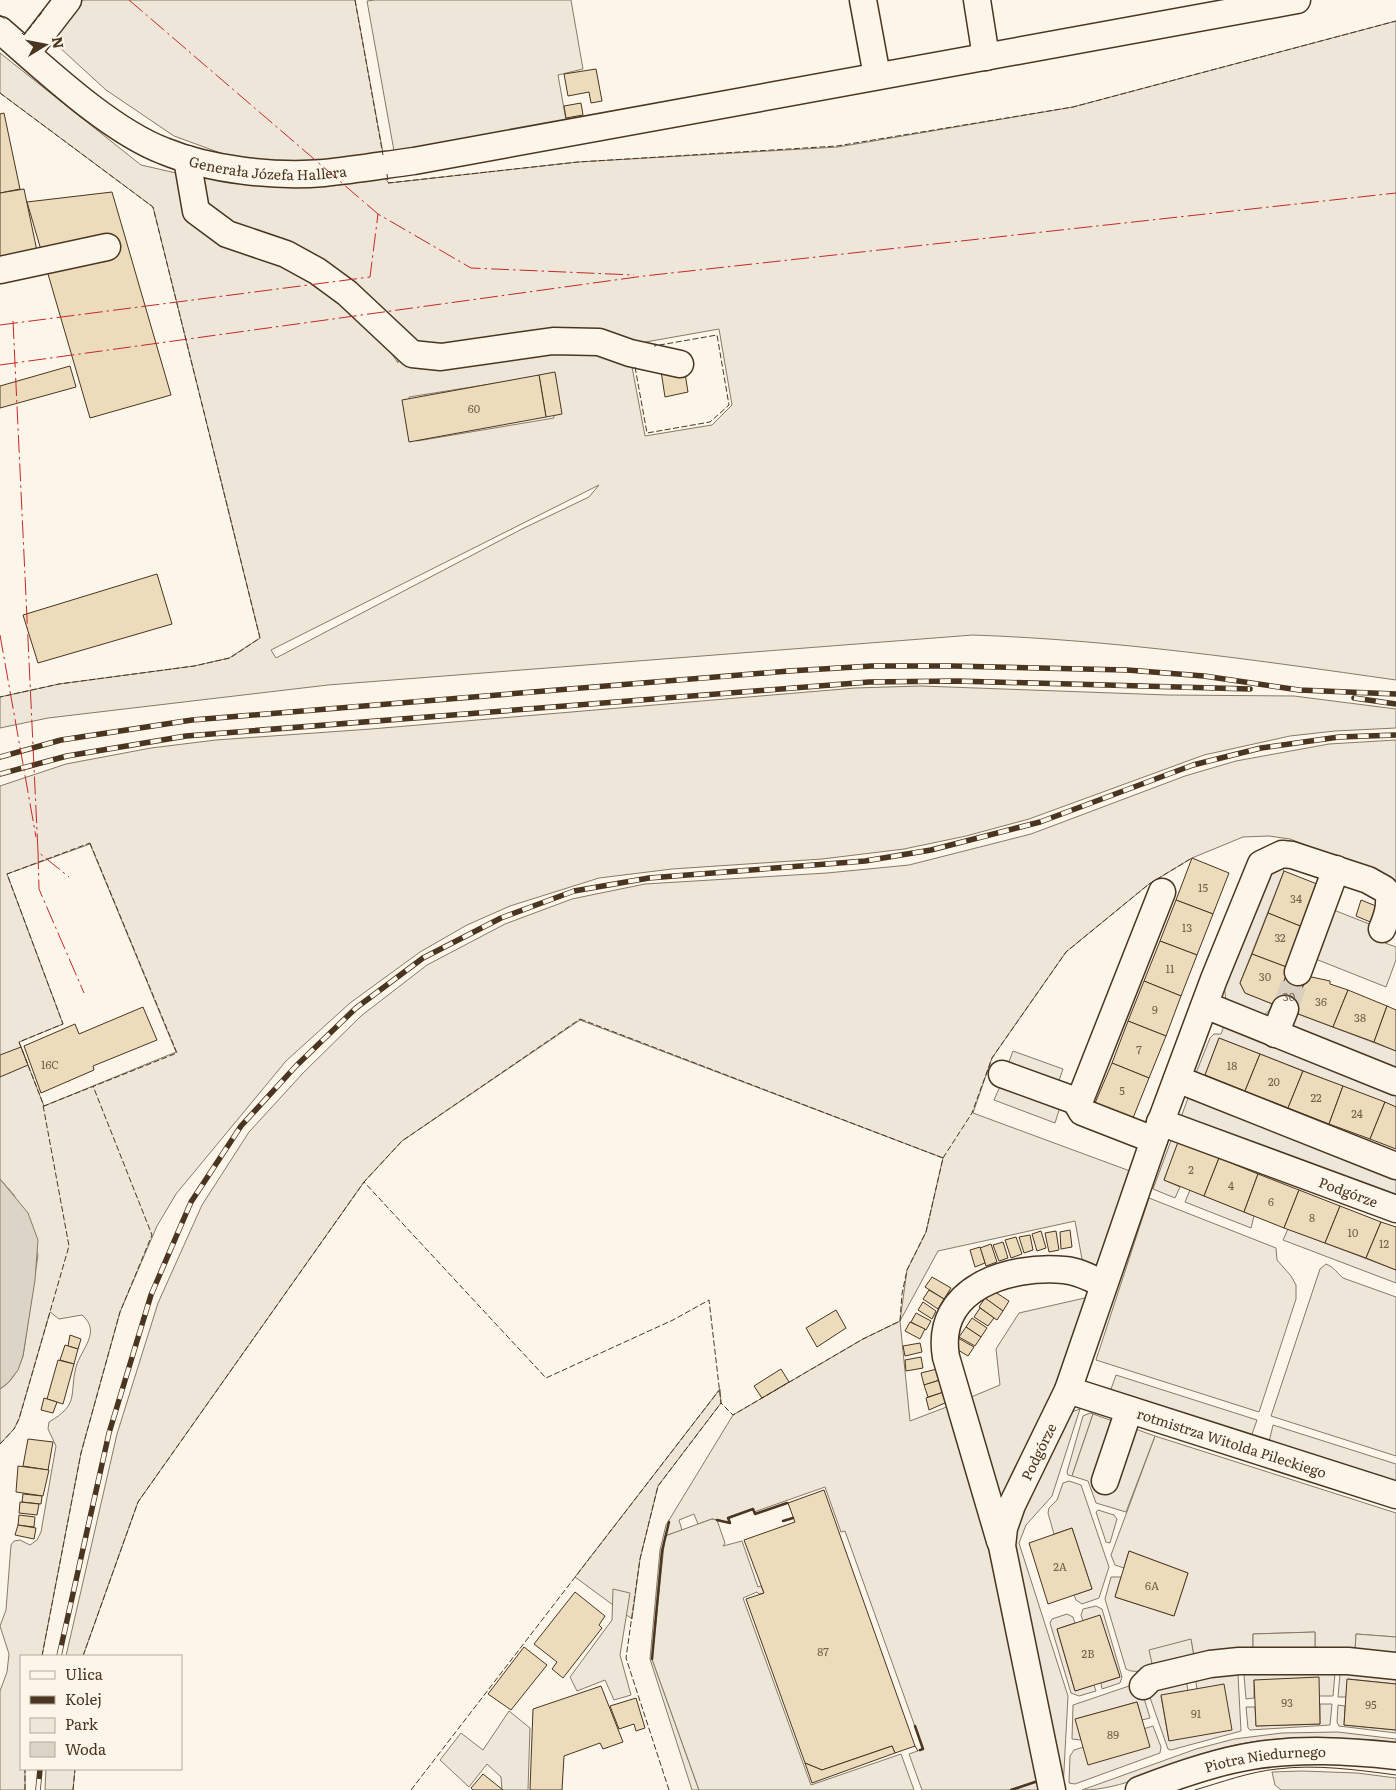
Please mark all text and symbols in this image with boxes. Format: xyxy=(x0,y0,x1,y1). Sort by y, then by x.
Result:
north arrow xyxy=(20,20,70,70)
text: N xyxy=(48,35,70,50)
street label: Generała Józefa Hallera xyxy=(187,150,348,184)
house number: 60 xyxy=(468,400,480,416)
house number: 15 xyxy=(1198,879,1208,895)
house number: 34 xyxy=(1290,890,1302,906)
house number: 13 xyxy=(1182,919,1192,935)
house number: 32 xyxy=(1274,929,1286,945)
house number: 11 xyxy=(1166,960,1175,976)
house number: 30 xyxy=(1259,968,1271,984)
house number: 30 xyxy=(1283,988,1295,1004)
house number: 36 xyxy=(1315,993,1327,1009)
house number: 9 xyxy=(1152,1001,1158,1017)
house number: 38 xyxy=(1354,1009,1366,1025)
house number: 7 xyxy=(1136,1041,1142,1057)
house number: 16C xyxy=(41,1056,59,1072)
house number: 18 xyxy=(1227,1057,1237,1073)
house number: 20 xyxy=(1268,1073,1280,1089)
house number: 5 xyxy=(1119,1082,1125,1098)
house number: 22 xyxy=(1310,1089,1322,1105)
house number: 24 xyxy=(1351,1105,1363,1121)
house number: 2 xyxy=(1188,1161,1194,1177)
street label: Podgórze xyxy=(1316,1171,1381,1212)
house number: 4 xyxy=(1228,1177,1234,1193)
house number: 6 xyxy=(1268,1193,1274,1209)
house number: 8 xyxy=(1309,1209,1315,1225)
house number: 10 xyxy=(1348,1224,1358,1240)
house number: 12 xyxy=(1379,1235,1389,1251)
street label: rotmistrza Witolda Pileckiego xyxy=(1134,1403,1329,1482)
street label: Podgórze xyxy=(1016,1419,1061,1484)
house number: 2A xyxy=(1053,1558,1067,1574)
house number: 6A xyxy=(1145,1577,1159,1593)
house number: 87 xyxy=(817,1643,829,1659)
house number: 2B xyxy=(1082,1645,1094,1661)
legend xyxy=(20,1655,182,1770)
text: Ulica xyxy=(65,1662,104,1685)
text: Kolej xyxy=(65,1687,102,1710)
house number: 93 xyxy=(1281,1694,1293,1710)
house number: 95 xyxy=(1365,1696,1377,1712)
house number: 91 xyxy=(1191,1705,1202,1721)
text: Park xyxy=(65,1712,99,1735)
house number: 89 xyxy=(1107,1726,1119,1742)
text: Woda xyxy=(65,1737,107,1760)
street label: Piotra Niedurnego xyxy=(1202,1741,1326,1777)

